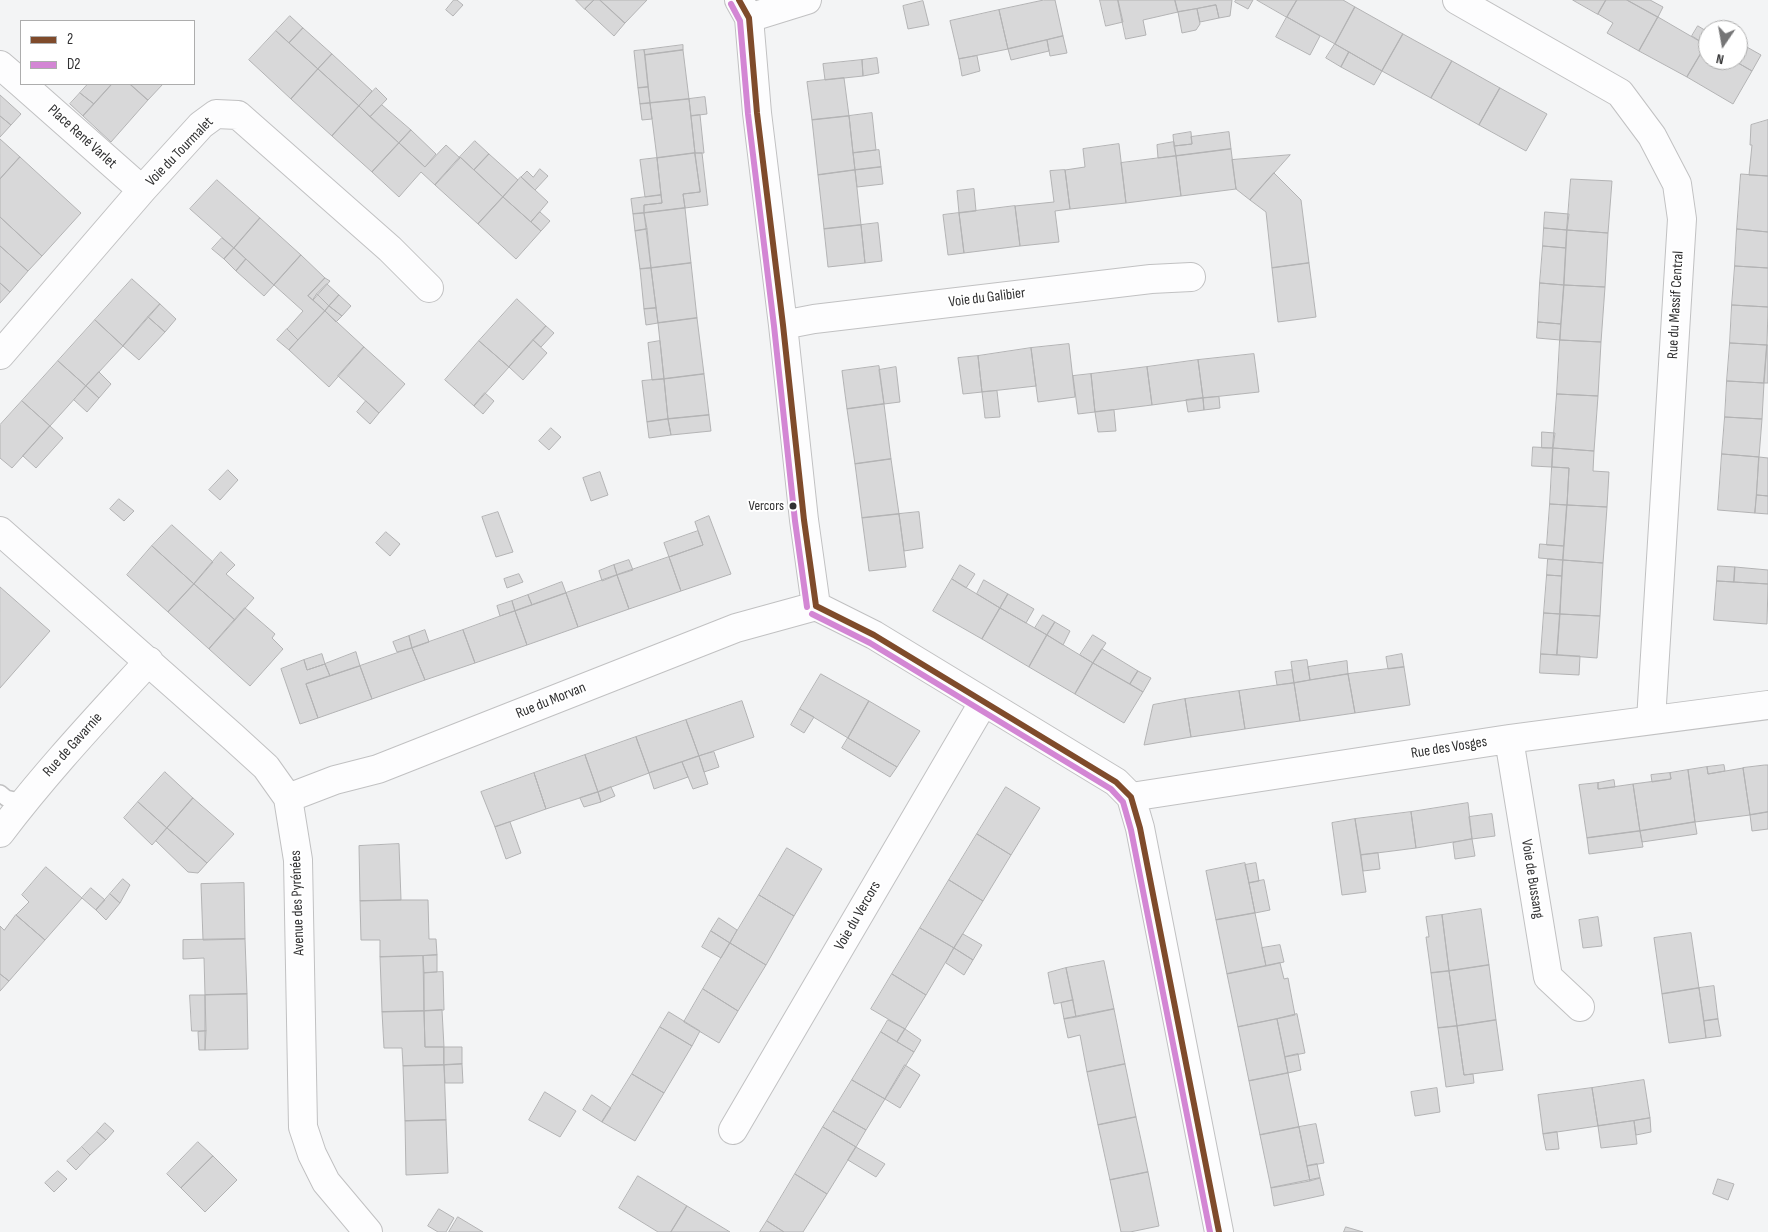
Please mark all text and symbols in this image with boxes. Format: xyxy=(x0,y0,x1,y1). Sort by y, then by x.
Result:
legend xyxy=(20,20,195,85)
north arrow xyxy=(1698,20,1748,70)
text: 2 xyxy=(67,30,73,49)
text: N xyxy=(1715,50,1725,68)
text: D2 xyxy=(67,55,80,74)
street label: Place René Varlet xyxy=(44,101,120,173)
street label: Voie du Tourmalet xyxy=(143,114,217,190)
street label: Rue du Massif Central xyxy=(1664,250,1688,360)
street label: Voie du Galibier xyxy=(948,284,1026,312)
place label: Vercors xyxy=(749,498,784,514)
marker: Vercors xyxy=(788,501,798,511)
street label: Rue du Morvan xyxy=(513,679,589,723)
street label: Rue de Gavarnie xyxy=(39,709,107,781)
street label: Rue des Vosges xyxy=(1410,733,1488,763)
street label: Voie de Bussang xyxy=(1517,838,1547,920)
street label: Avenue des Pyrénées xyxy=(287,850,309,956)
street label: Voie du Vercors xyxy=(831,878,885,954)

